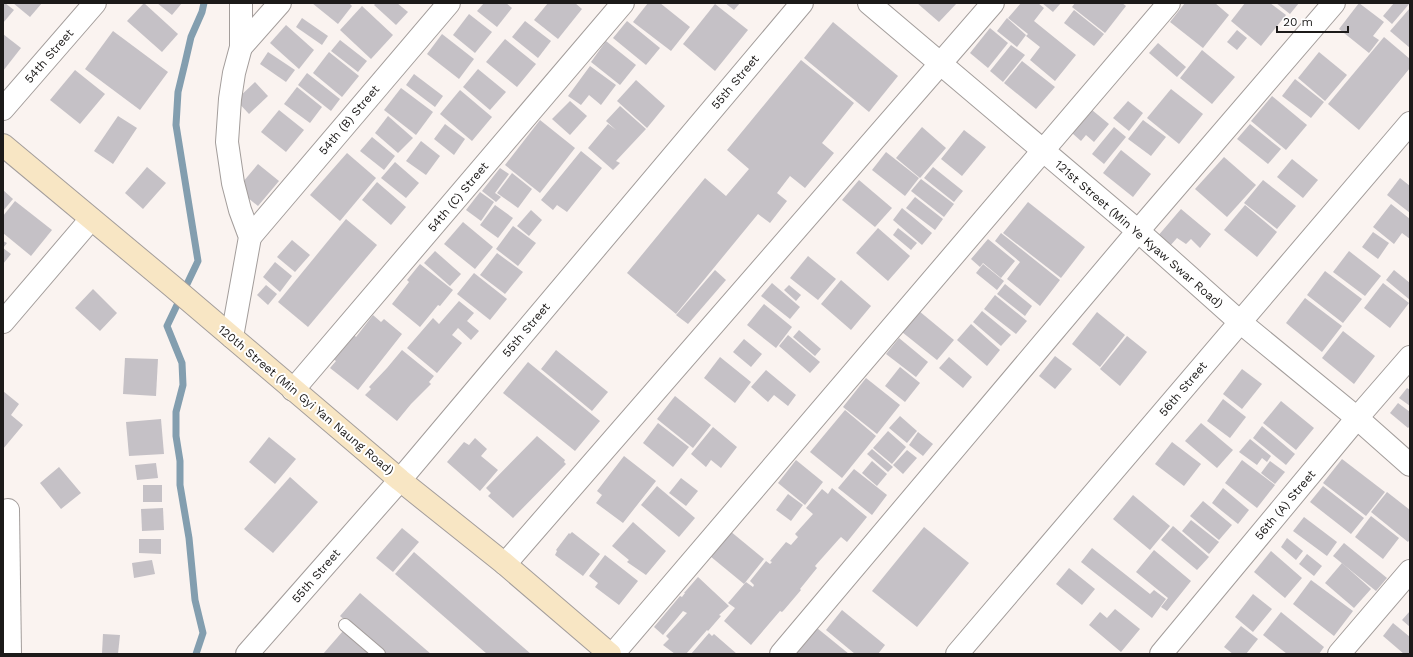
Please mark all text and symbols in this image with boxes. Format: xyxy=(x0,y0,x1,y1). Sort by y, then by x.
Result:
scale bar xyxy=(1277,8,1348,34)
text: 20 m xyxy=(1283,15,1313,29)
street label: 54th Street xyxy=(22,26,76,86)
street label: 55th Street xyxy=(708,52,762,112)
street label: 54th (B) Street xyxy=(316,82,382,158)
street label: 121st Street (Min Ye Kyaw Swar Road) xyxy=(1052,157,1226,311)
street label: 54th (C) Street xyxy=(425,159,491,235)
street label: 55th Street xyxy=(499,300,553,360)
street label: 120th Street (Min Gyi Yan Naung Road) xyxy=(215,322,397,478)
street label: 56th Street xyxy=(1156,359,1210,419)
street label: 56th (A) Street xyxy=(1252,467,1318,543)
street label: 55th Street xyxy=(289,546,343,606)

